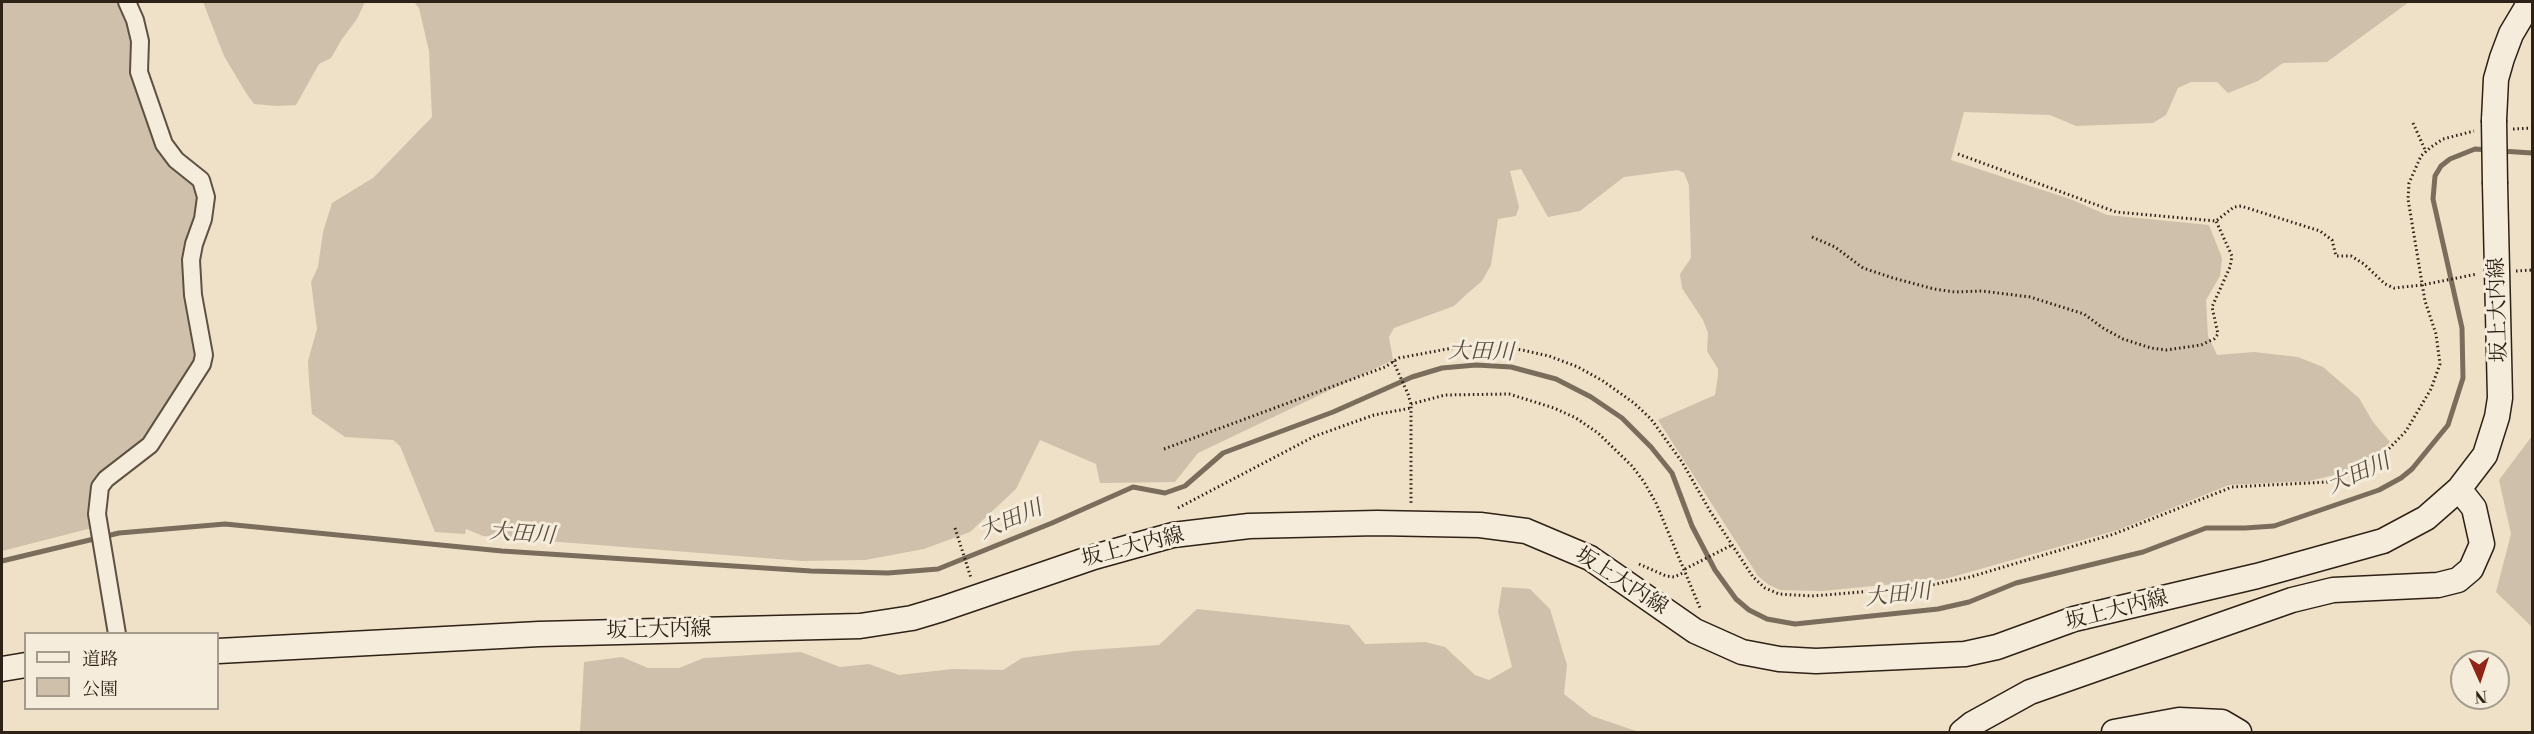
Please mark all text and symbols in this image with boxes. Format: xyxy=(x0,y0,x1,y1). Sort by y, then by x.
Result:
street label: 坂上大内線 xyxy=(2485,257,2513,363)
water label: 大田川 xyxy=(1448,339,1514,367)
water label: 大田川 xyxy=(2323,450,2395,500)
water label: 大田川 xyxy=(975,496,1047,546)
water label: 大田川 xyxy=(488,520,556,550)
street label: 坂上大内線 xyxy=(1079,523,1187,573)
street label: 坂上大内線 xyxy=(1570,543,1672,621)
water label: 大田川 xyxy=(1864,579,1932,613)
street label: 坂上大内線 xyxy=(2063,586,2171,636)
street label: 坂上大内線 xyxy=(606,617,712,645)
legend xyxy=(24,632,219,710)
text: 道路 xyxy=(82,648,118,671)
north arrow xyxy=(2450,650,2510,710)
text: 公園 xyxy=(82,678,118,701)
text: N xyxy=(2474,686,2488,706)

